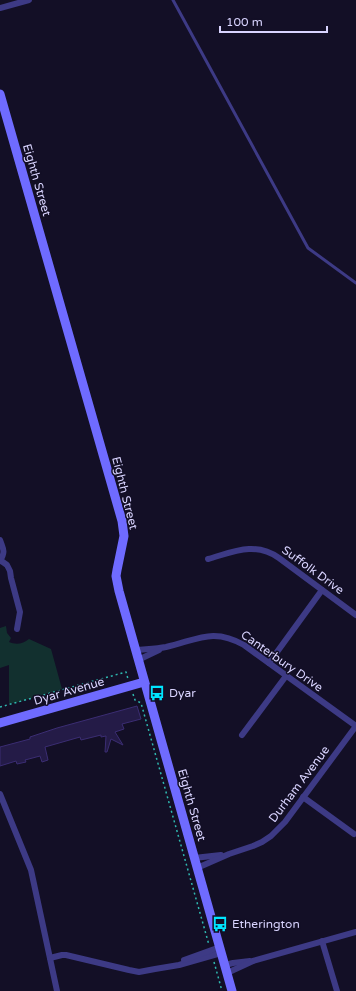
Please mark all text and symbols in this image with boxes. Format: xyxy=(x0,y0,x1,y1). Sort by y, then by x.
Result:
scale bar xyxy=(220,8,327,34)
text: 100 m xyxy=(226,15,263,29)
street label: Eighth Street xyxy=(20,142,54,218)
street label: Eighth Street xyxy=(109,455,141,531)
street label: Suffolk Drive xyxy=(279,543,347,597)
street label: Canterbury Drive xyxy=(238,628,326,695)
street label: Dyar Avenue xyxy=(32,674,106,708)
bus stop icon: Dyar xyxy=(148,684,166,702)
place label: Dyar xyxy=(169,686,196,700)
street label: Durham Avenue xyxy=(266,743,332,825)
street label: Eighth Street xyxy=(175,767,209,843)
bus stop icon: Etherington xyxy=(211,915,229,933)
place label: Etherington xyxy=(232,917,300,931)

